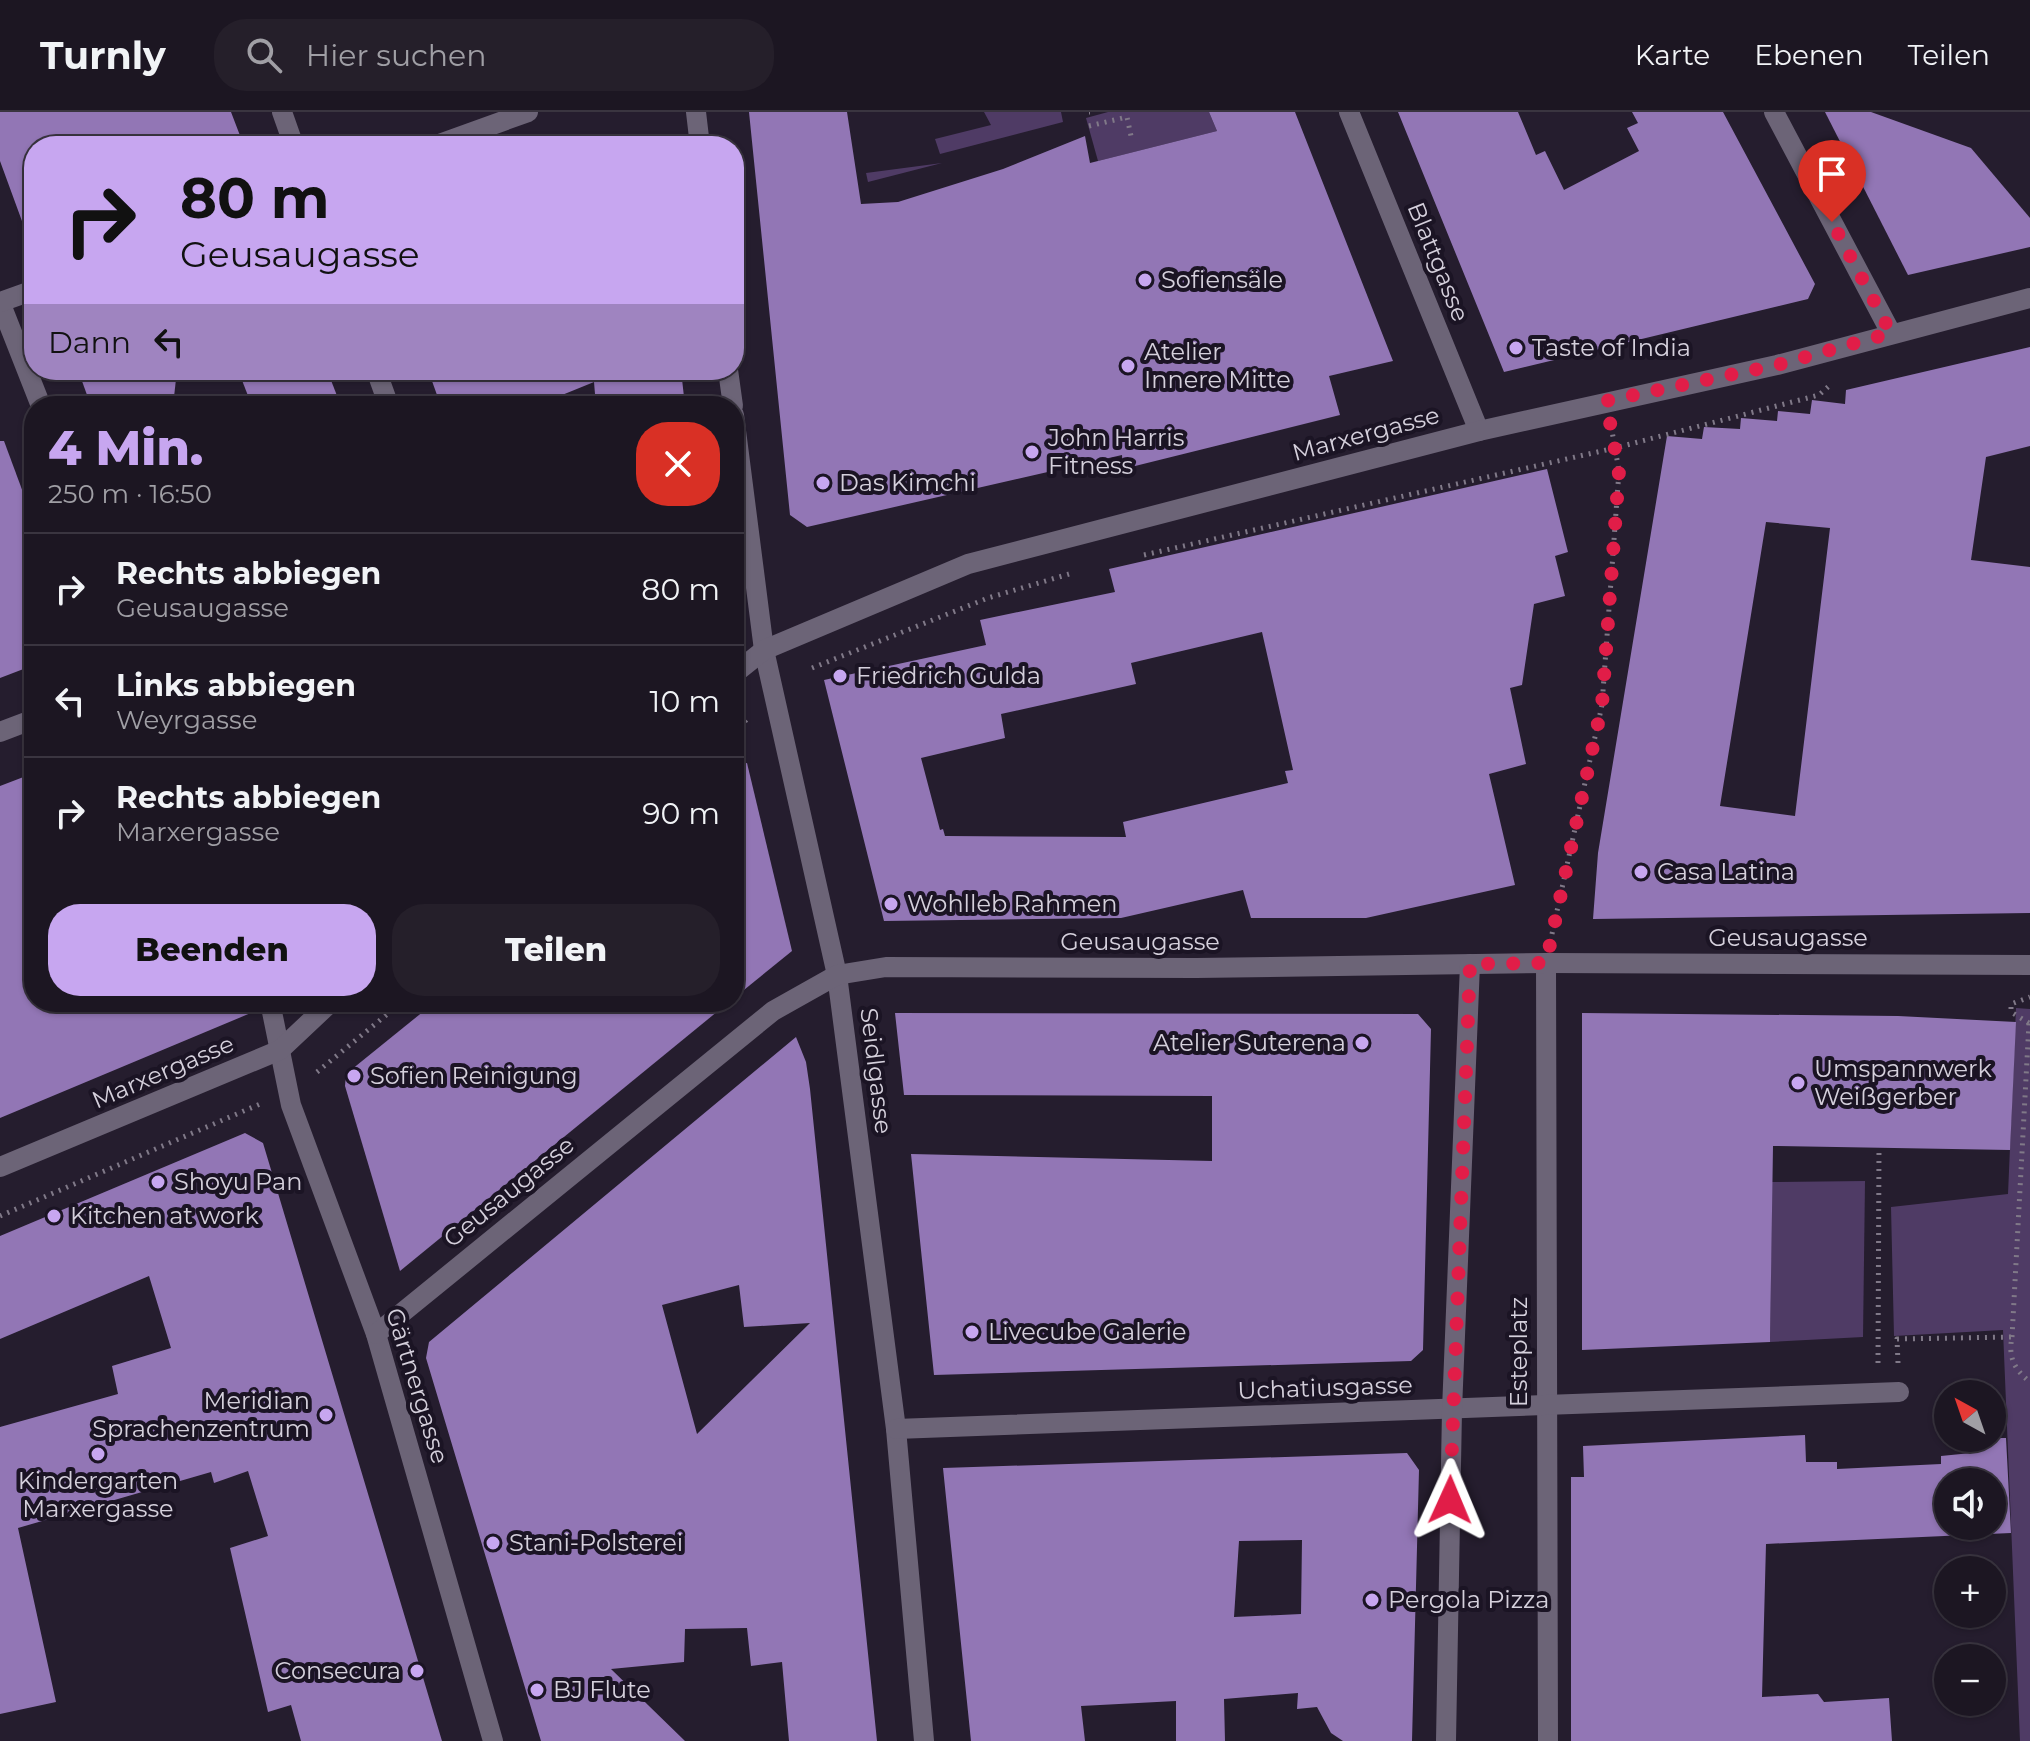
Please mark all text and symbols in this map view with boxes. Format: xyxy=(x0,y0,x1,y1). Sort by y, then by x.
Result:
search box xyxy=(214,19,774,91)
text: Turnly xyxy=(40,32,166,79)
icon: search xyxy=(242,33,286,77)
text: Hier suchen xyxy=(306,37,486,74)
text: Karte xyxy=(1635,38,1710,72)
text: Ebenen xyxy=(1754,38,1864,72)
text: Teilen xyxy=(1908,38,1990,72)
pin xyxy=(1798,140,1866,222)
icon: arrive xyxy=(1810,152,1854,196)
text: 80 m xyxy=(180,164,330,232)
icon: right xyxy=(48,168,152,272)
street label: Blattgasse xyxy=(1401,198,1475,326)
text: Geusaugasse xyxy=(180,232,420,276)
place label: Sofiensäle xyxy=(1161,265,1283,294)
marker: Sofiensäle xyxy=(1136,271,1154,289)
icon: left xyxy=(147,320,191,364)
text: Dann xyxy=(48,324,131,361)
place label: Taste of India xyxy=(1532,333,1691,362)
place label: Atelier Innere Mitte xyxy=(1144,337,1291,394)
marker: Taste of India xyxy=(1507,339,1525,357)
marker: Atelier Innere Mitte xyxy=(1119,357,1137,375)
street label: Marxergasse xyxy=(1289,400,1443,467)
text: 4 Min. xyxy=(48,419,203,477)
button: close xyxy=(636,422,720,506)
place label: John Harris Fitness xyxy=(1047,423,1185,480)
marker: John Harris Fitness xyxy=(1023,443,1041,461)
place label: Das Kimchi xyxy=(839,468,976,497)
marker: Das Kimchi xyxy=(814,474,832,492)
text: 250 m · 16:50 xyxy=(48,478,212,510)
text: Rechts abbiegen xyxy=(116,555,381,592)
icon: right xyxy=(48,567,92,611)
text: 80 m xyxy=(641,571,720,608)
text: Geusaugasse xyxy=(116,592,289,624)
place label: Friedrich Gulda xyxy=(856,661,1041,690)
text: Links abbiegen xyxy=(116,667,356,704)
marker: Friedrich Gulda xyxy=(831,667,849,685)
icon: left xyxy=(48,679,92,723)
text: 10 m xyxy=(650,683,720,720)
text: Weyrgasse xyxy=(116,704,257,736)
text: Rechts abbiegen xyxy=(116,779,381,816)
icon: right xyxy=(48,791,92,835)
text: 90 m xyxy=(642,795,720,832)
text: Marxergasse xyxy=(116,816,280,848)
place label: Casa Latina xyxy=(1657,857,1795,886)
marker: Casa Latina xyxy=(1632,863,1650,881)
place label: Wohlleb Rahmen xyxy=(907,889,1117,918)
marker: Wohlleb Rahmen xyxy=(882,895,900,913)
button: Beenden xyxy=(48,904,376,996)
button: Teilen xyxy=(392,904,720,996)
street label: Geusaugasse xyxy=(1708,923,1868,952)
street label: Geusaugasse xyxy=(1060,927,1220,956)
street label: Seidlgasse xyxy=(854,1006,899,1136)
place label: Atelier Suterena xyxy=(1153,1028,1346,1057)
street label: Marxergasse xyxy=(88,1029,238,1114)
marker: Atelier Suterena xyxy=(1353,1034,1371,1052)
place label: Umspannwerk Weißgerber xyxy=(1814,1054,1992,1111)
place label: Sofien Reinigung xyxy=(370,1061,578,1090)
marker: Sofien Reinigung xyxy=(345,1067,363,1085)
marker: Umspannwerk Weißgerber xyxy=(1789,1074,1807,1092)
street label: Geusaugasse xyxy=(438,1130,580,1253)
place label: Shoyu Pan xyxy=(174,1167,302,1196)
marker: Shoyu Pan xyxy=(149,1173,167,1191)
place label: Kitchen at work xyxy=(70,1201,260,1230)
marker: Kitchen at work xyxy=(45,1207,63,1225)
street label: Esteplatz xyxy=(1504,1297,1533,1407)
street label: Gärtnergasse xyxy=(380,1305,455,1467)
place label: Livecube Galerie xyxy=(988,1317,1187,1346)
marker: Livecube Galerie xyxy=(963,1323,981,1341)
street label: Uchatiusgasse xyxy=(1237,1370,1413,1405)
north arrow xyxy=(1934,1380,2006,1452)
map controls xyxy=(1934,1380,2006,1716)
place label: Meridian Sprachenzentrum xyxy=(92,1386,310,1443)
marker: Meridian Sprachenzentrum xyxy=(317,1406,335,1424)
marker: Kindergarten Marxergasse xyxy=(89,1445,107,1463)
position arrow xyxy=(1408,1458,1492,1542)
place label: Kindergarten Marxergasse xyxy=(18,1466,178,1523)
button: sound xyxy=(1934,1468,2006,1540)
place label: Stani-Polsterei xyxy=(509,1528,683,1557)
marker: Stani-Polsterei xyxy=(484,1534,502,1552)
button: + xyxy=(1934,1556,2006,1628)
place label: Pergola Pizza xyxy=(1388,1585,1550,1614)
marker: Pergola Pizza xyxy=(1363,1591,1381,1609)
button: − xyxy=(1934,1644,2006,1716)
place label: Consecura xyxy=(275,1656,401,1685)
marker: Consecura xyxy=(408,1662,426,1680)
place label: BJ Flute xyxy=(553,1675,651,1704)
marker: BJ Flute xyxy=(528,1681,546,1699)

